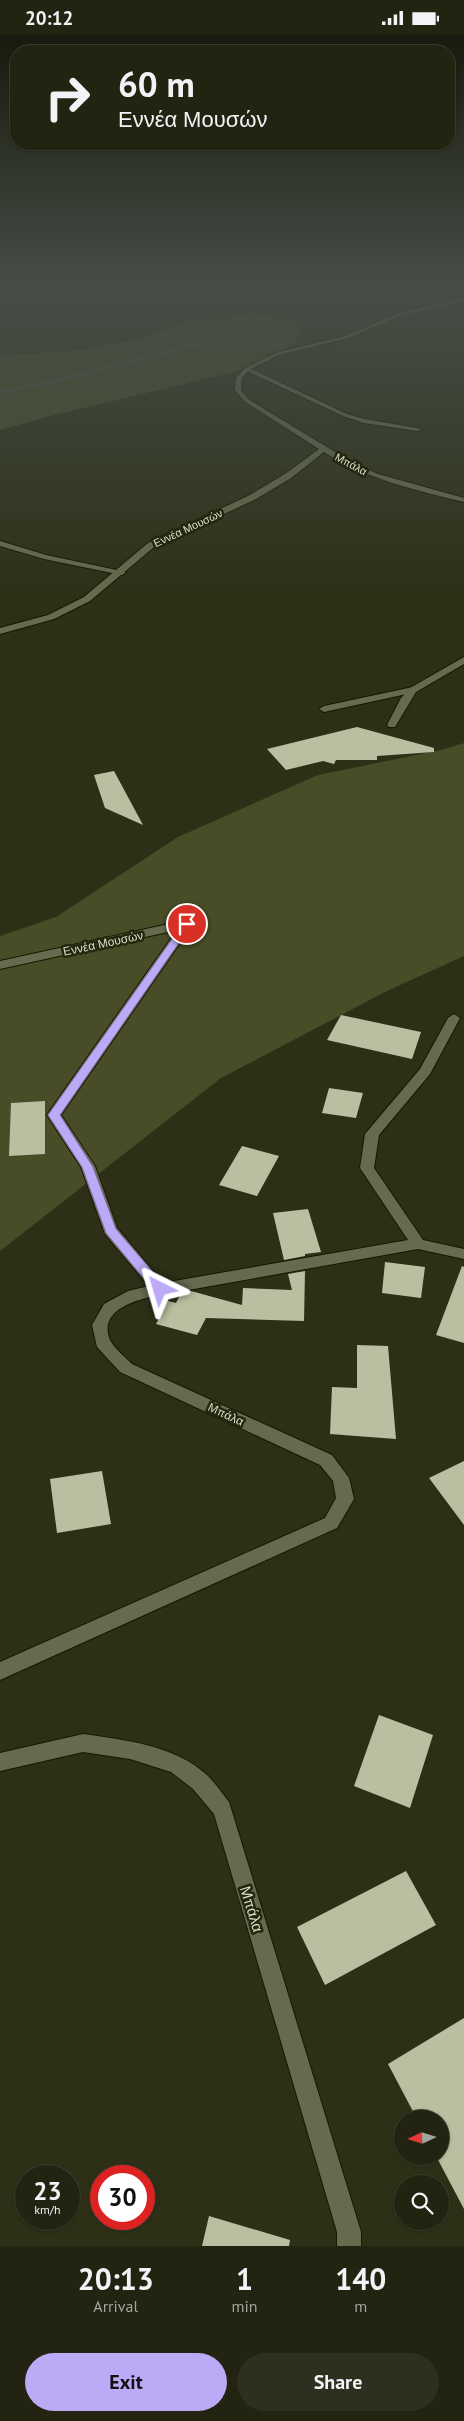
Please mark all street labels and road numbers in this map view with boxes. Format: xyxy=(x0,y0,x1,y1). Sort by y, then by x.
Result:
street label: Μπάλα xyxy=(332,450,370,479)
street label: Εννέα Μουσών xyxy=(151,506,225,550)
street label: Εννέα Μουσών xyxy=(62,927,144,959)
street label: Μπάλα xyxy=(206,1399,246,1429)
street label: Μπάλα xyxy=(236,1884,268,1935)

